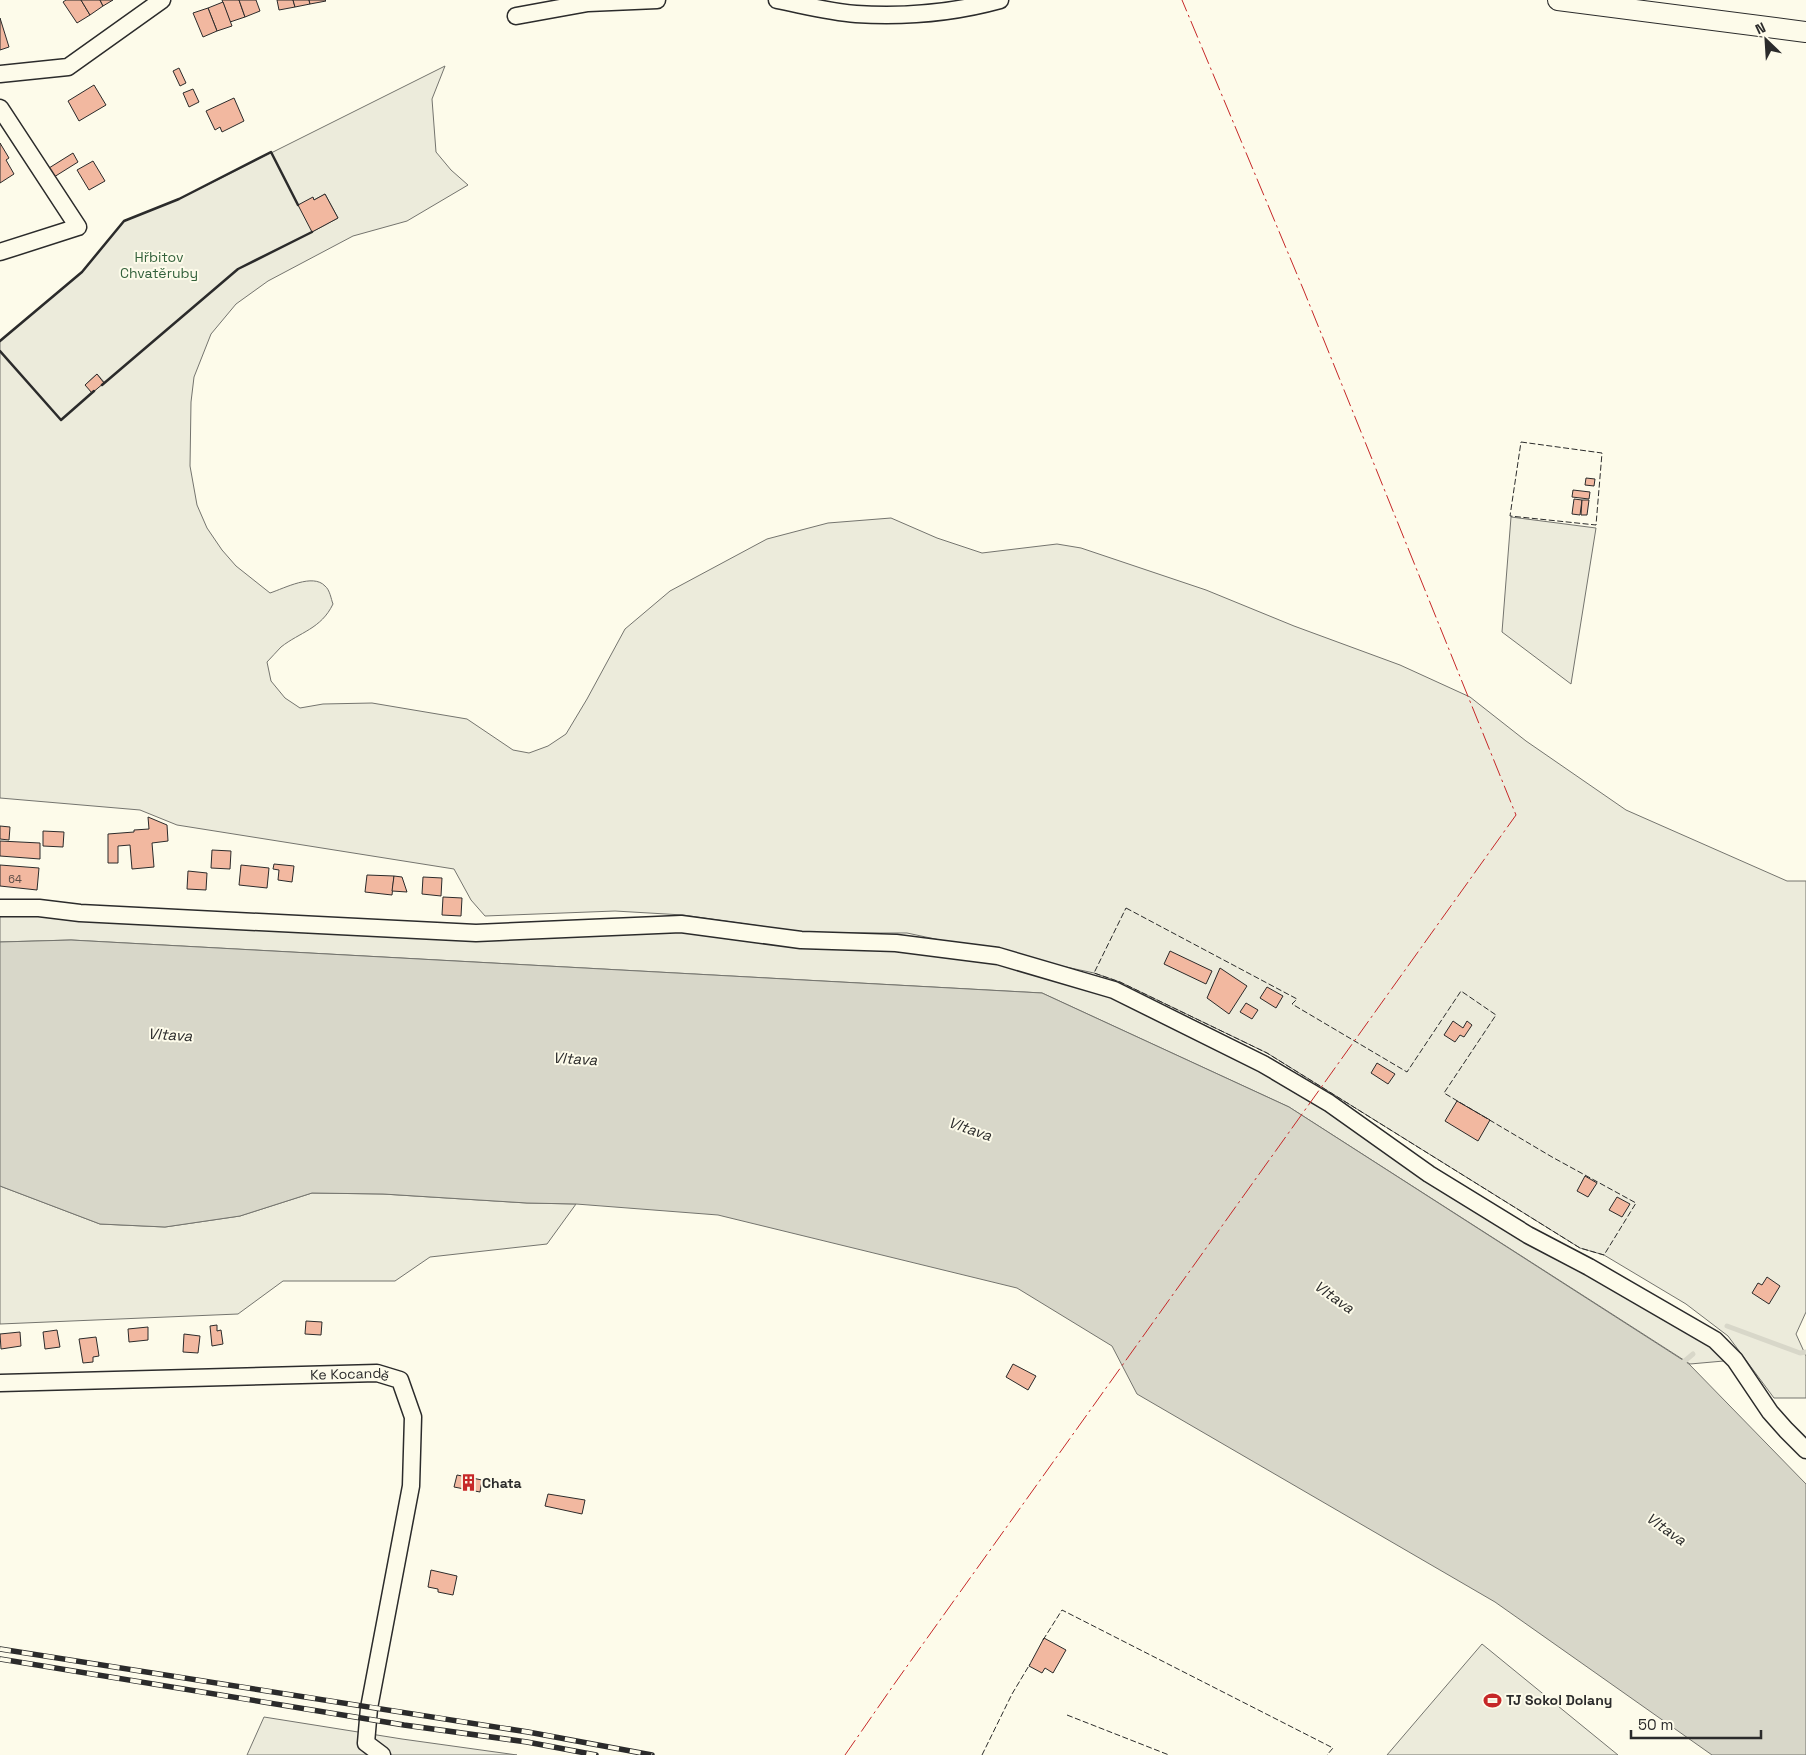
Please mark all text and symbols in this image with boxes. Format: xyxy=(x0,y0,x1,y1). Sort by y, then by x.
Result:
north arrow xyxy=(1741,15,1791,65)
text: N xyxy=(1752,18,1769,38)
park label: Hřbitov Chvatěruby xyxy=(120,248,198,282)
house number: 64 xyxy=(8,872,22,886)
water label: Vltava xyxy=(147,1024,193,1045)
water label: Vltava xyxy=(552,1048,598,1069)
water label: Vltava xyxy=(946,1112,995,1145)
water label: Vltava xyxy=(1311,1276,1358,1317)
street label: Ke Kocandě xyxy=(310,1364,392,1385)
building icon: Chata xyxy=(458,1473,478,1493)
place label: Chata xyxy=(482,1474,522,1492)
water label: Vltava xyxy=(1643,1508,1690,1549)
sports icon: TJ Sokol Dolany xyxy=(1482,1690,1502,1710)
place label: TJ Sokol Dolany xyxy=(1506,1691,1612,1709)
scale bar xyxy=(1631,1708,1761,1740)
text: 50 m xyxy=(1638,1715,1673,1734)

